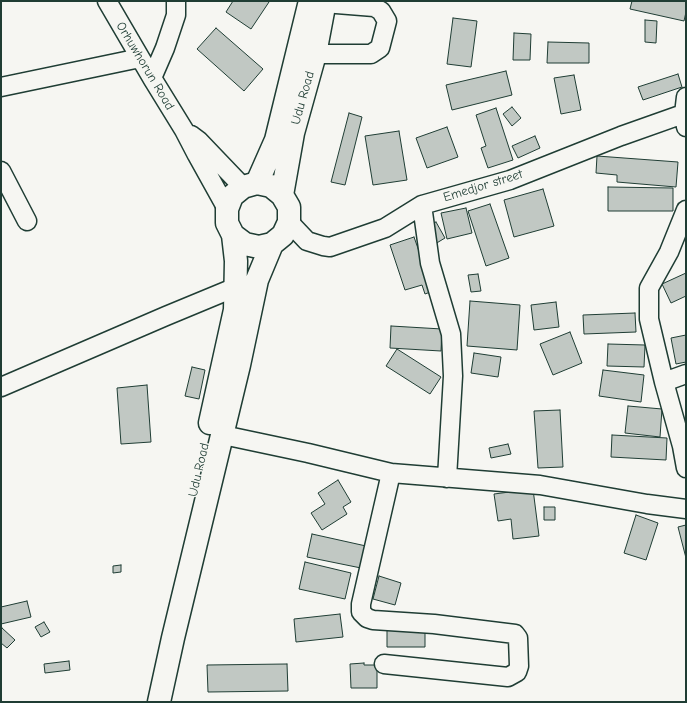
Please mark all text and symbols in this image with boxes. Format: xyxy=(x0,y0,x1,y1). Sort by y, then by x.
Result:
street label: Orhuwhorun Road xyxy=(113,19,177,113)
street label: Udu Road xyxy=(288,69,318,127)
street label: Emedjor street xyxy=(441,167,525,205)
street label: Udu Road xyxy=(185,441,213,499)

